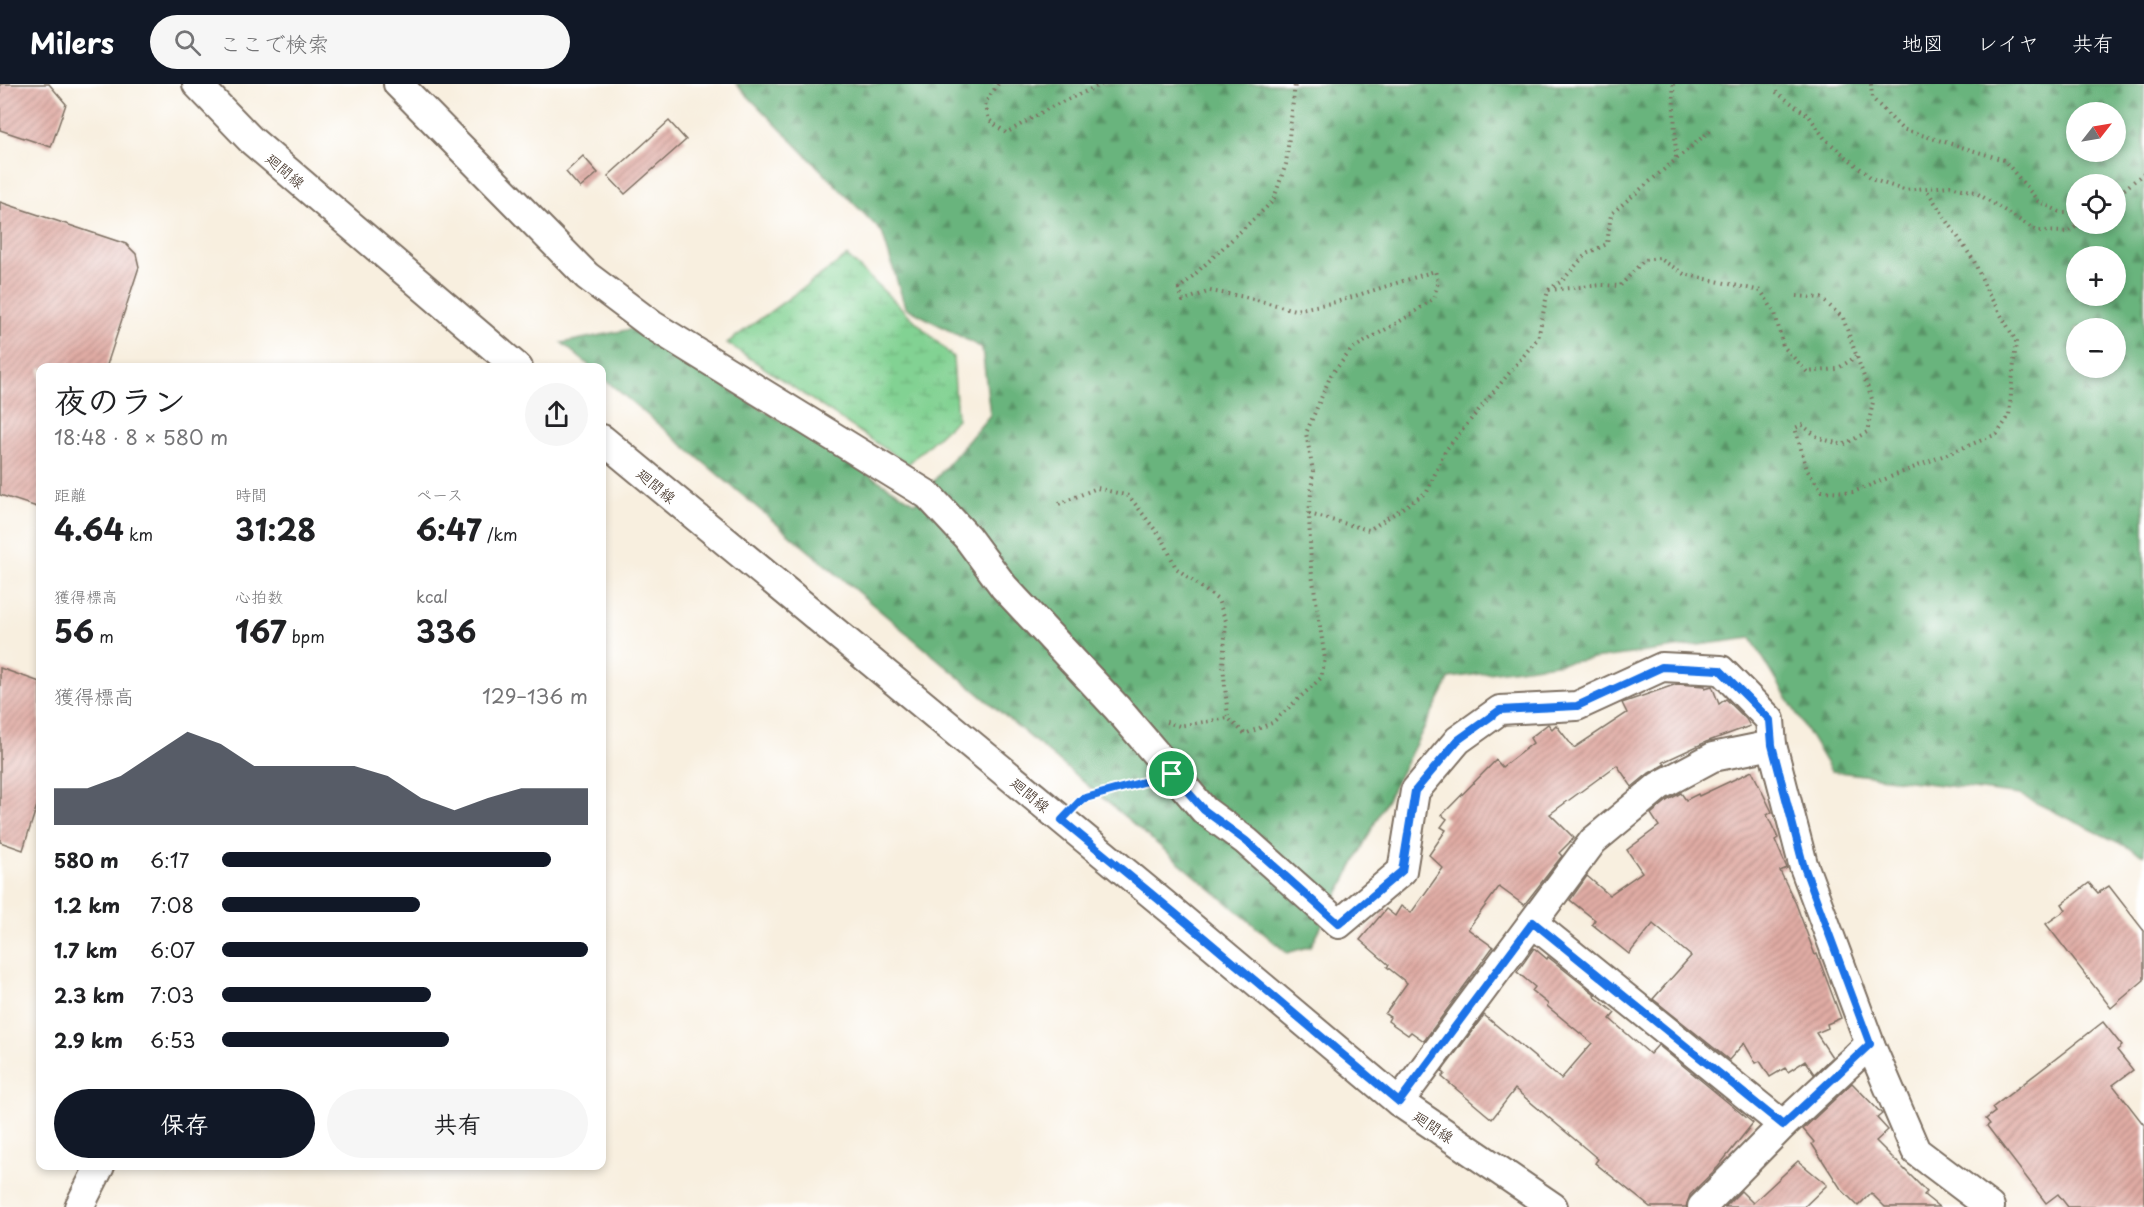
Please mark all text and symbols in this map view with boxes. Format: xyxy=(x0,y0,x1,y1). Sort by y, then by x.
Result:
search box xyxy=(150,15,570,69)
text: Milers xyxy=(30,21,114,64)
icon: search xyxy=(171,26,204,59)
text: ここで検索 xyxy=(219,26,329,59)
text: 地図 xyxy=(1902,26,1944,58)
text: レイヤ xyxy=(1977,26,2039,58)
text: 共有 xyxy=(2072,26,2114,58)
north arrow xyxy=(2066,102,2126,162)
map controls xyxy=(2066,102,2126,378)
street label: 廻間線 xyxy=(261,147,311,193)
button: locate xyxy=(2066,174,2126,234)
button: + xyxy=(2066,246,2126,306)
button: − xyxy=(2066,318,2126,378)
text: 夜のラン xyxy=(54,374,186,424)
button: share xyxy=(525,383,588,446)
text: 18:48 · 8 × 580 m xyxy=(54,422,228,452)
street label: 廻間線 xyxy=(632,462,682,508)
text: 距離 xyxy=(54,482,86,506)
text: 時間 xyxy=(235,482,267,506)
text: ペース xyxy=(416,482,463,506)
text: 4.64 xyxy=(54,506,124,551)
text: 31:28 xyxy=(235,506,316,551)
text: 6:47 xyxy=(416,506,482,551)
text: km xyxy=(124,522,153,546)
text: /km xyxy=(482,522,518,546)
text: 獲得標高 xyxy=(54,584,118,608)
text: 心拍数 xyxy=(235,584,283,608)
text: kcal xyxy=(416,584,448,608)
text: 56 xyxy=(54,608,94,653)
text: 167 xyxy=(235,608,286,653)
text: 336 xyxy=(416,608,476,653)
text: m xyxy=(94,624,114,648)
text: bpm xyxy=(286,624,325,648)
text: 獲得標高 xyxy=(54,681,134,711)
text: 129–136 m xyxy=(482,681,588,711)
pin xyxy=(1146,748,1197,799)
icon: arrive xyxy=(1155,757,1188,790)
street label: 廻間線 xyxy=(1006,771,1056,817)
text: 580 m xyxy=(54,845,119,875)
text: 6:17 xyxy=(150,845,189,875)
text: 1.2 km xyxy=(54,890,120,920)
text: 7:08 xyxy=(150,890,194,920)
text: 1.7 km xyxy=(54,935,117,965)
text: 6:07 xyxy=(150,935,195,965)
text: 2.3 km xyxy=(54,980,124,1010)
text: 7:03 xyxy=(150,980,194,1010)
text: 2.9 km xyxy=(54,1025,123,1055)
text: 6:53 xyxy=(150,1025,195,1055)
button: 保存 xyxy=(54,1089,315,1158)
button: 共有 xyxy=(327,1089,588,1158)
street label: 廻間線 xyxy=(1409,1104,1459,1148)

